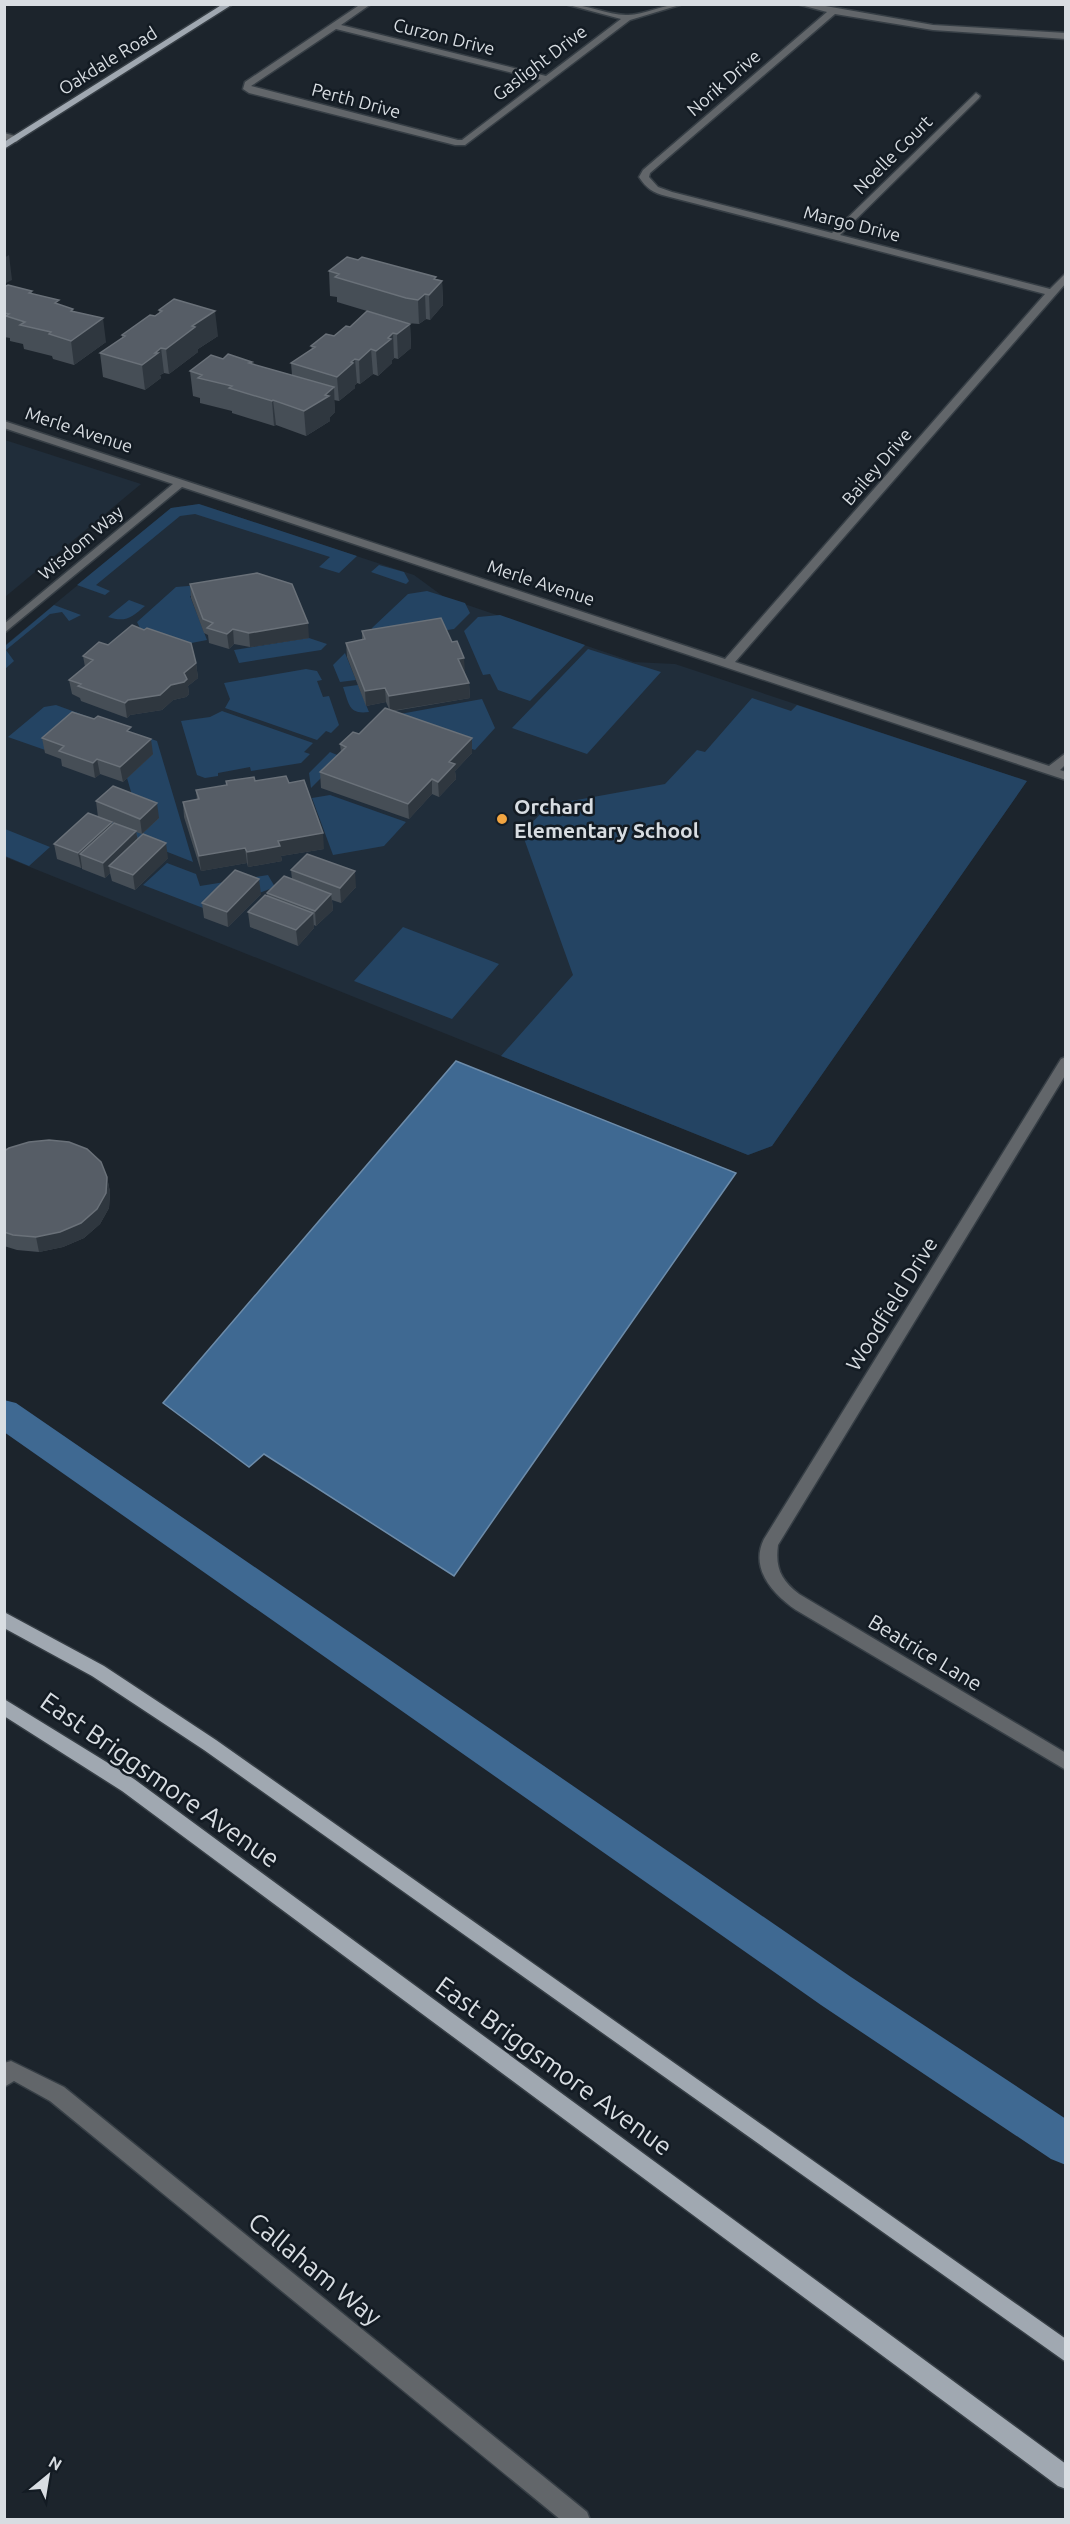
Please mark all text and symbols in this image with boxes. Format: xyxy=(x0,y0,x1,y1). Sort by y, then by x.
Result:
street label: Curzon Drive xyxy=(392,14,497,58)
street label: Gaslight Drive xyxy=(488,20,590,104)
street label: Oakdale Road xyxy=(55,22,160,98)
street label: Norik Drive xyxy=(683,45,764,119)
street label: Perth Drive xyxy=(310,79,403,121)
street label: Noelle Court xyxy=(849,111,936,198)
street label: Margo Drive xyxy=(802,201,903,245)
street label: Merle Avenue xyxy=(23,402,136,456)
street label: Bailey Drive xyxy=(838,424,915,509)
street label: Wisdom Way xyxy=(34,501,127,583)
street label: Merle Avenue xyxy=(485,555,598,609)
place label: Orchard Elementary School xyxy=(514,794,699,842)
marker: Orchard Elementary School xyxy=(495,812,509,826)
street label: Woodfield Drive xyxy=(840,1232,942,1375)
street label: Beatrice Lane xyxy=(864,1609,987,1695)
street label: East Briggsmore Avenue xyxy=(35,1686,285,1873)
street label: East Briggsmore Avenue xyxy=(431,1970,678,2161)
street label: Callaham Way xyxy=(243,2206,388,2331)
north arrow xyxy=(18,2446,78,2506)
text: N xyxy=(46,2452,65,2474)

